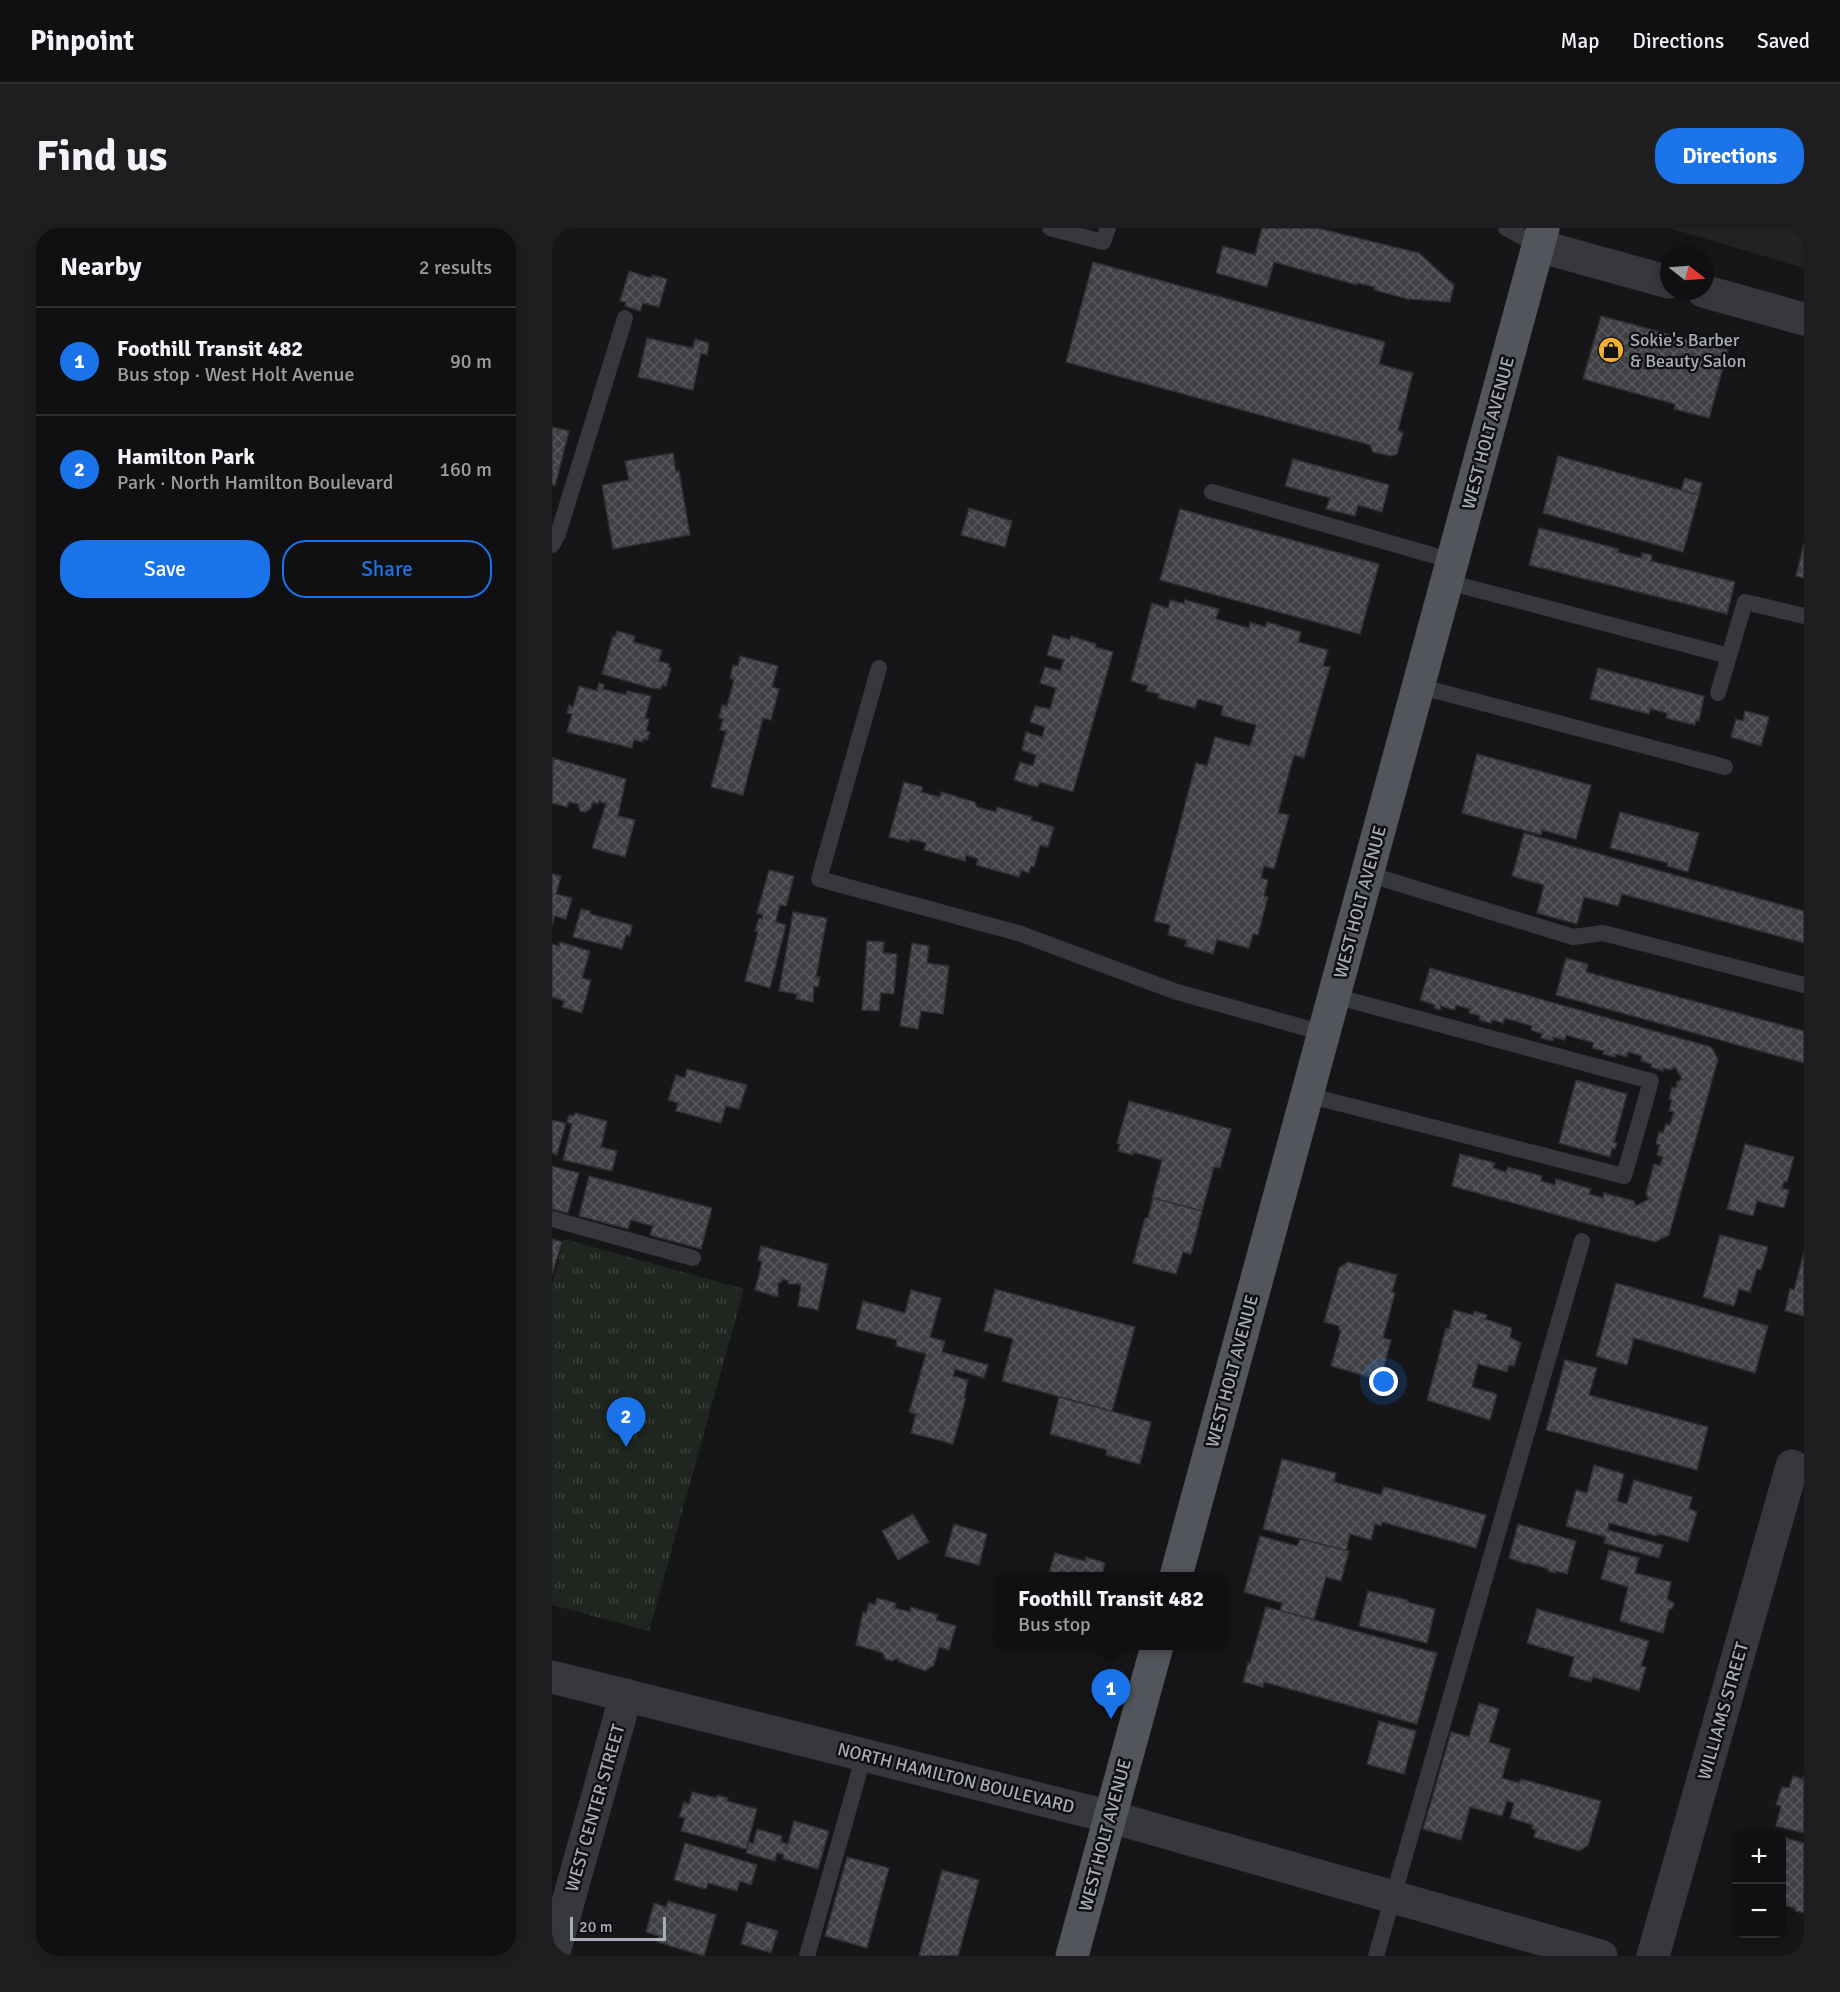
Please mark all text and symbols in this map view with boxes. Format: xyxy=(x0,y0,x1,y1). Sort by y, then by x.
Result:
text: Pinpoint xyxy=(30,24,134,58)
text: Map xyxy=(1561,28,1599,54)
text: Directions xyxy=(1632,28,1724,54)
text: Saved xyxy=(1757,28,1810,54)
button: Directions xyxy=(1655,128,1804,184)
text: Find us xyxy=(36,131,167,182)
north arrow xyxy=(1660,246,1714,300)
text: Nearby xyxy=(60,251,141,283)
text: 2 results xyxy=(419,255,492,280)
place label: Sokie's Barber & Beauty Salon xyxy=(1630,329,1746,372)
text: Foothill Transit 482 xyxy=(117,335,303,362)
shop icon: Sokie's Barber & Beauty Salon xyxy=(1596,335,1626,365)
text: 1 xyxy=(74,349,85,374)
text: 90 m xyxy=(450,349,492,374)
street label: WEST HOLT AVENUE xyxy=(1457,354,1519,512)
text: Bus stop · West Holt Avenue xyxy=(117,362,354,387)
text: Hamilton Park xyxy=(117,443,255,470)
text: 2 xyxy=(74,457,85,482)
text: 160 m xyxy=(439,457,492,482)
text: Park · North Hamilton Boulevard xyxy=(117,470,393,495)
button: Save xyxy=(60,540,270,598)
button: Share xyxy=(282,540,492,598)
street label: WEST HOLT AVENUE xyxy=(1329,823,1391,981)
street label: WEST HOLT AVENUE xyxy=(1201,1292,1263,1450)
your location xyxy=(1369,1367,1398,1396)
pin: 2 xyxy=(606,1398,646,1447)
popup xyxy=(994,1572,1228,1650)
text: Foothill Transit 482 xyxy=(1018,1585,1204,1612)
text: Bus stop xyxy=(1018,1612,1091,1637)
street label: WILLIAMS STREET xyxy=(1693,1639,1753,1782)
pin: 1 xyxy=(1092,1670,1130,1719)
street label: WEST CENTER STREET xyxy=(561,1722,630,1894)
street label: NORTH HAMILTON BOULEVARD xyxy=(835,1738,1077,1818)
street label: WEST HOLT AVENUE xyxy=(1074,1756,1136,1914)
map controls xyxy=(1732,1830,1786,1938)
button: + xyxy=(1732,1830,1786,1884)
button: − xyxy=(1732,1884,1786,1938)
scale bar xyxy=(570,1914,666,1942)
text: 20 m xyxy=(579,1917,613,1937)

